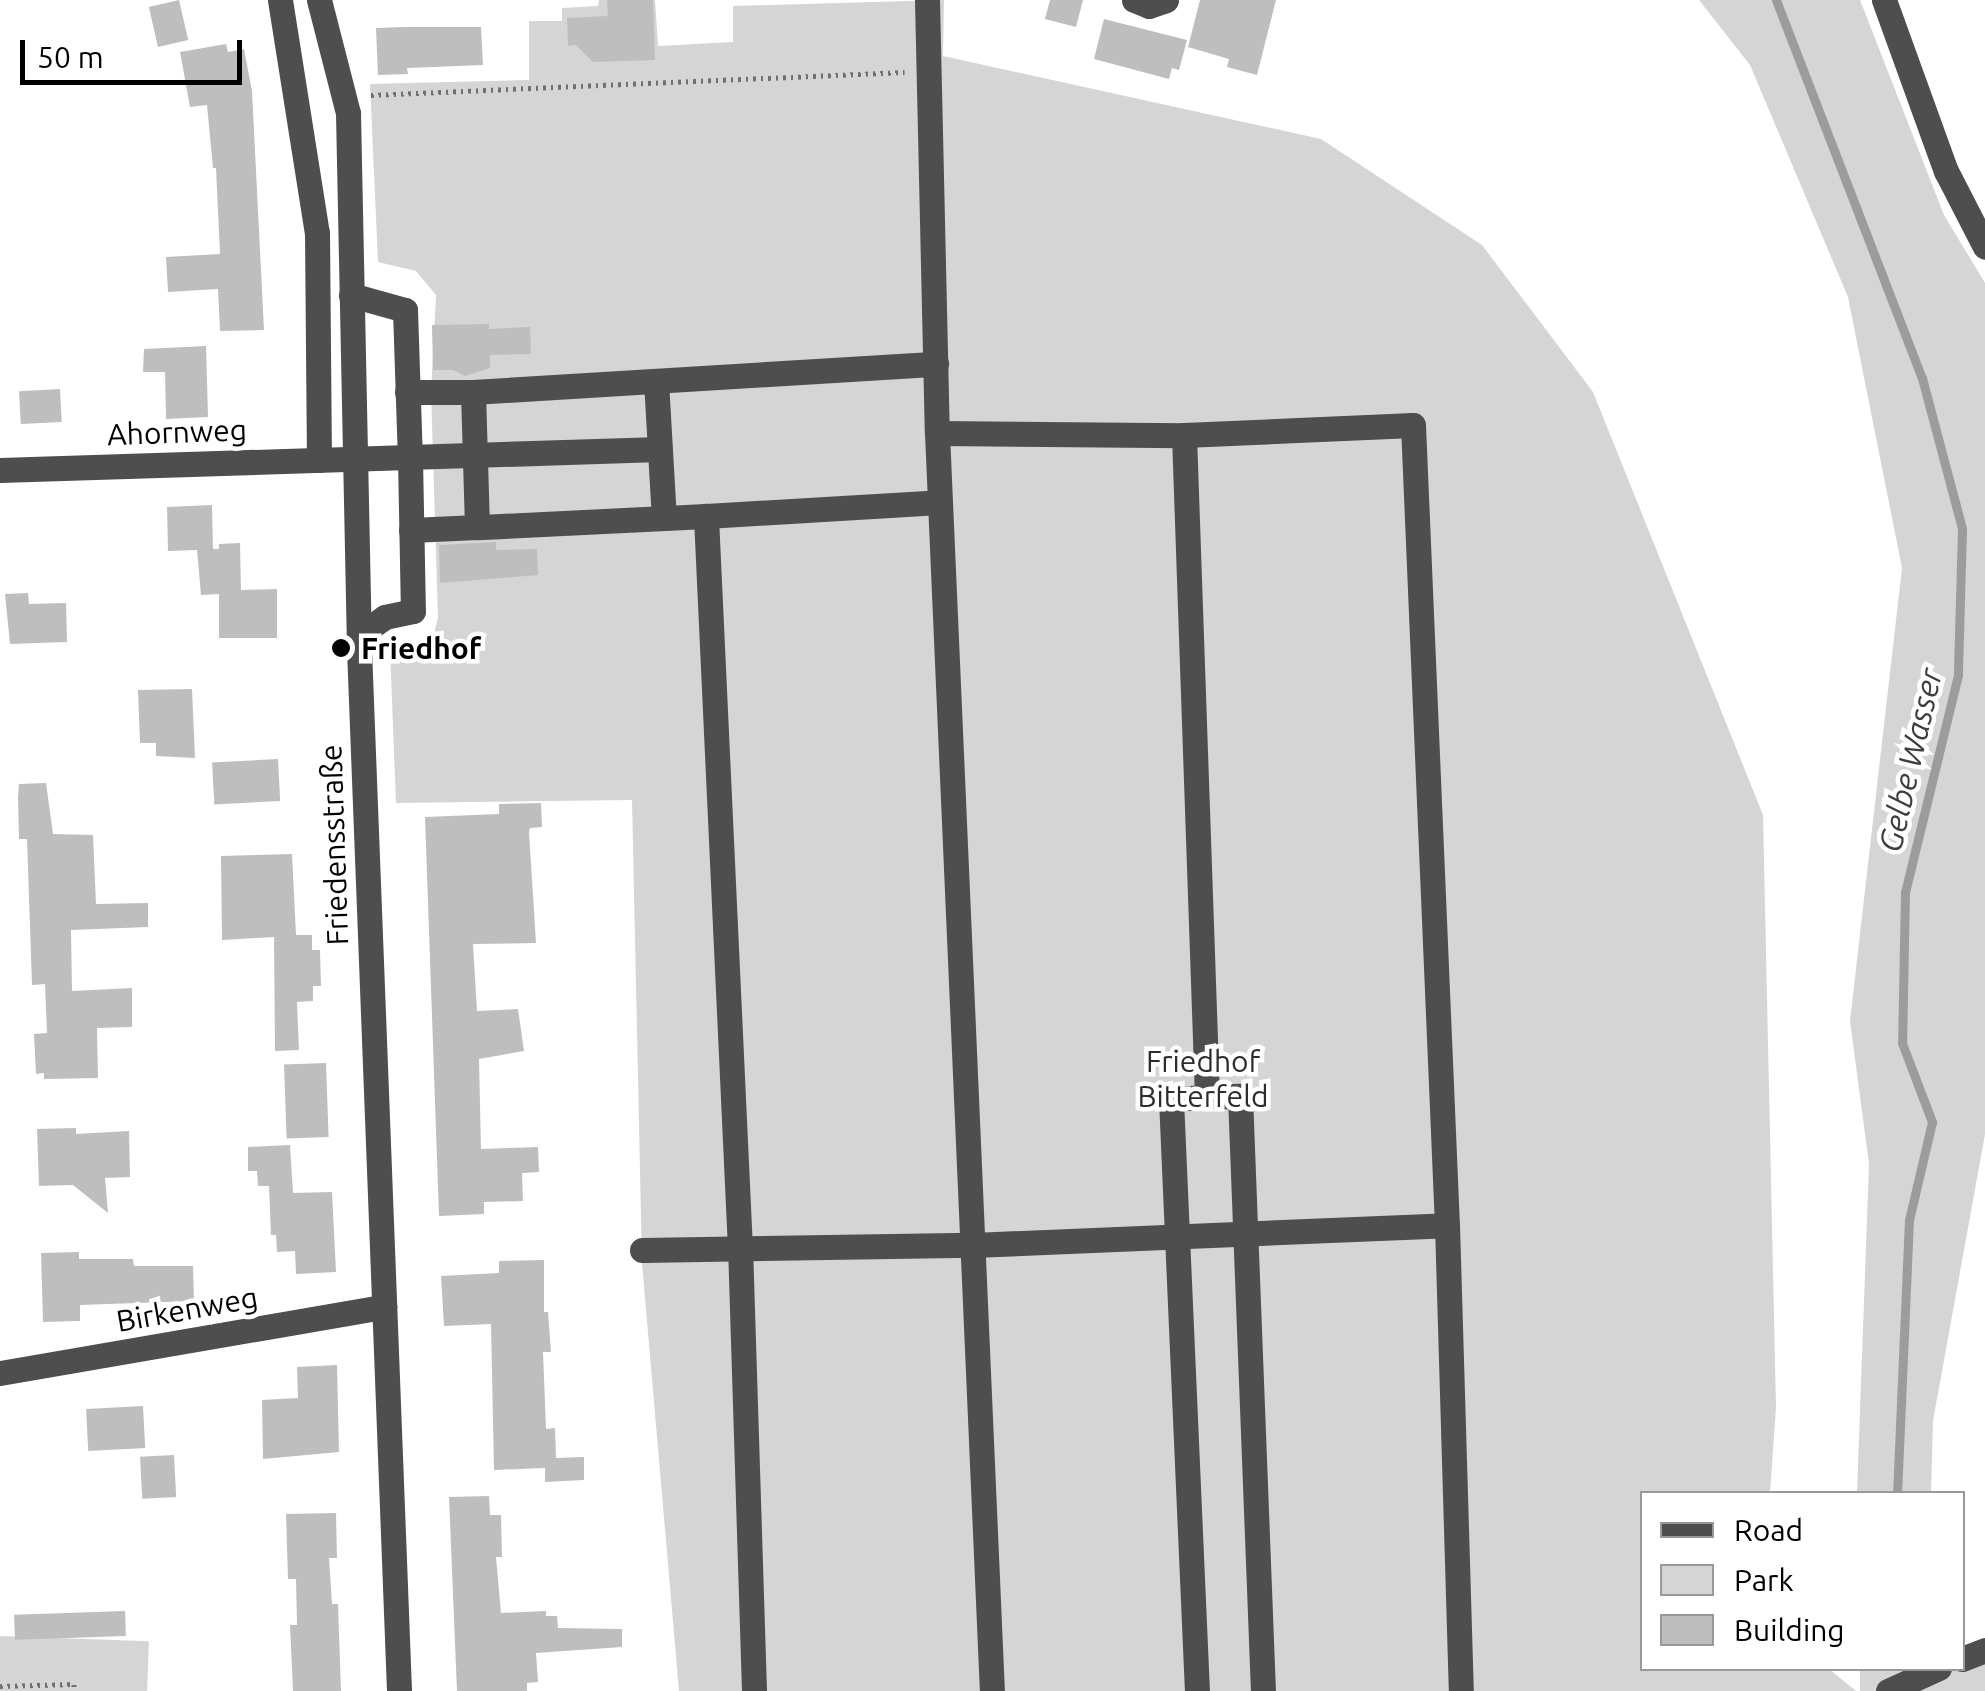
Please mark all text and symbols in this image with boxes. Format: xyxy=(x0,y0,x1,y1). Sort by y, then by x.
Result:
scale bar xyxy=(25,20,248,82)
text: 50 m xyxy=(37,40,104,74)
street label: Ahornweg xyxy=(107,412,247,452)
place label: Friedhof xyxy=(361,630,481,666)
marker: Friedhof xyxy=(330,637,352,659)
water label: Gelbe Wasser xyxy=(1870,664,1950,856)
street label: Friedensstraße xyxy=(313,744,355,946)
park label: Friedhof Bitterfeld xyxy=(1137,1043,1269,1114)
street label: Birkenweg xyxy=(113,1279,261,1339)
legend xyxy=(1640,1491,1965,1671)
text: Road xyxy=(1734,1513,1803,1547)
text: Park xyxy=(1734,1563,1794,1597)
text: Building xyxy=(1734,1613,1845,1647)

